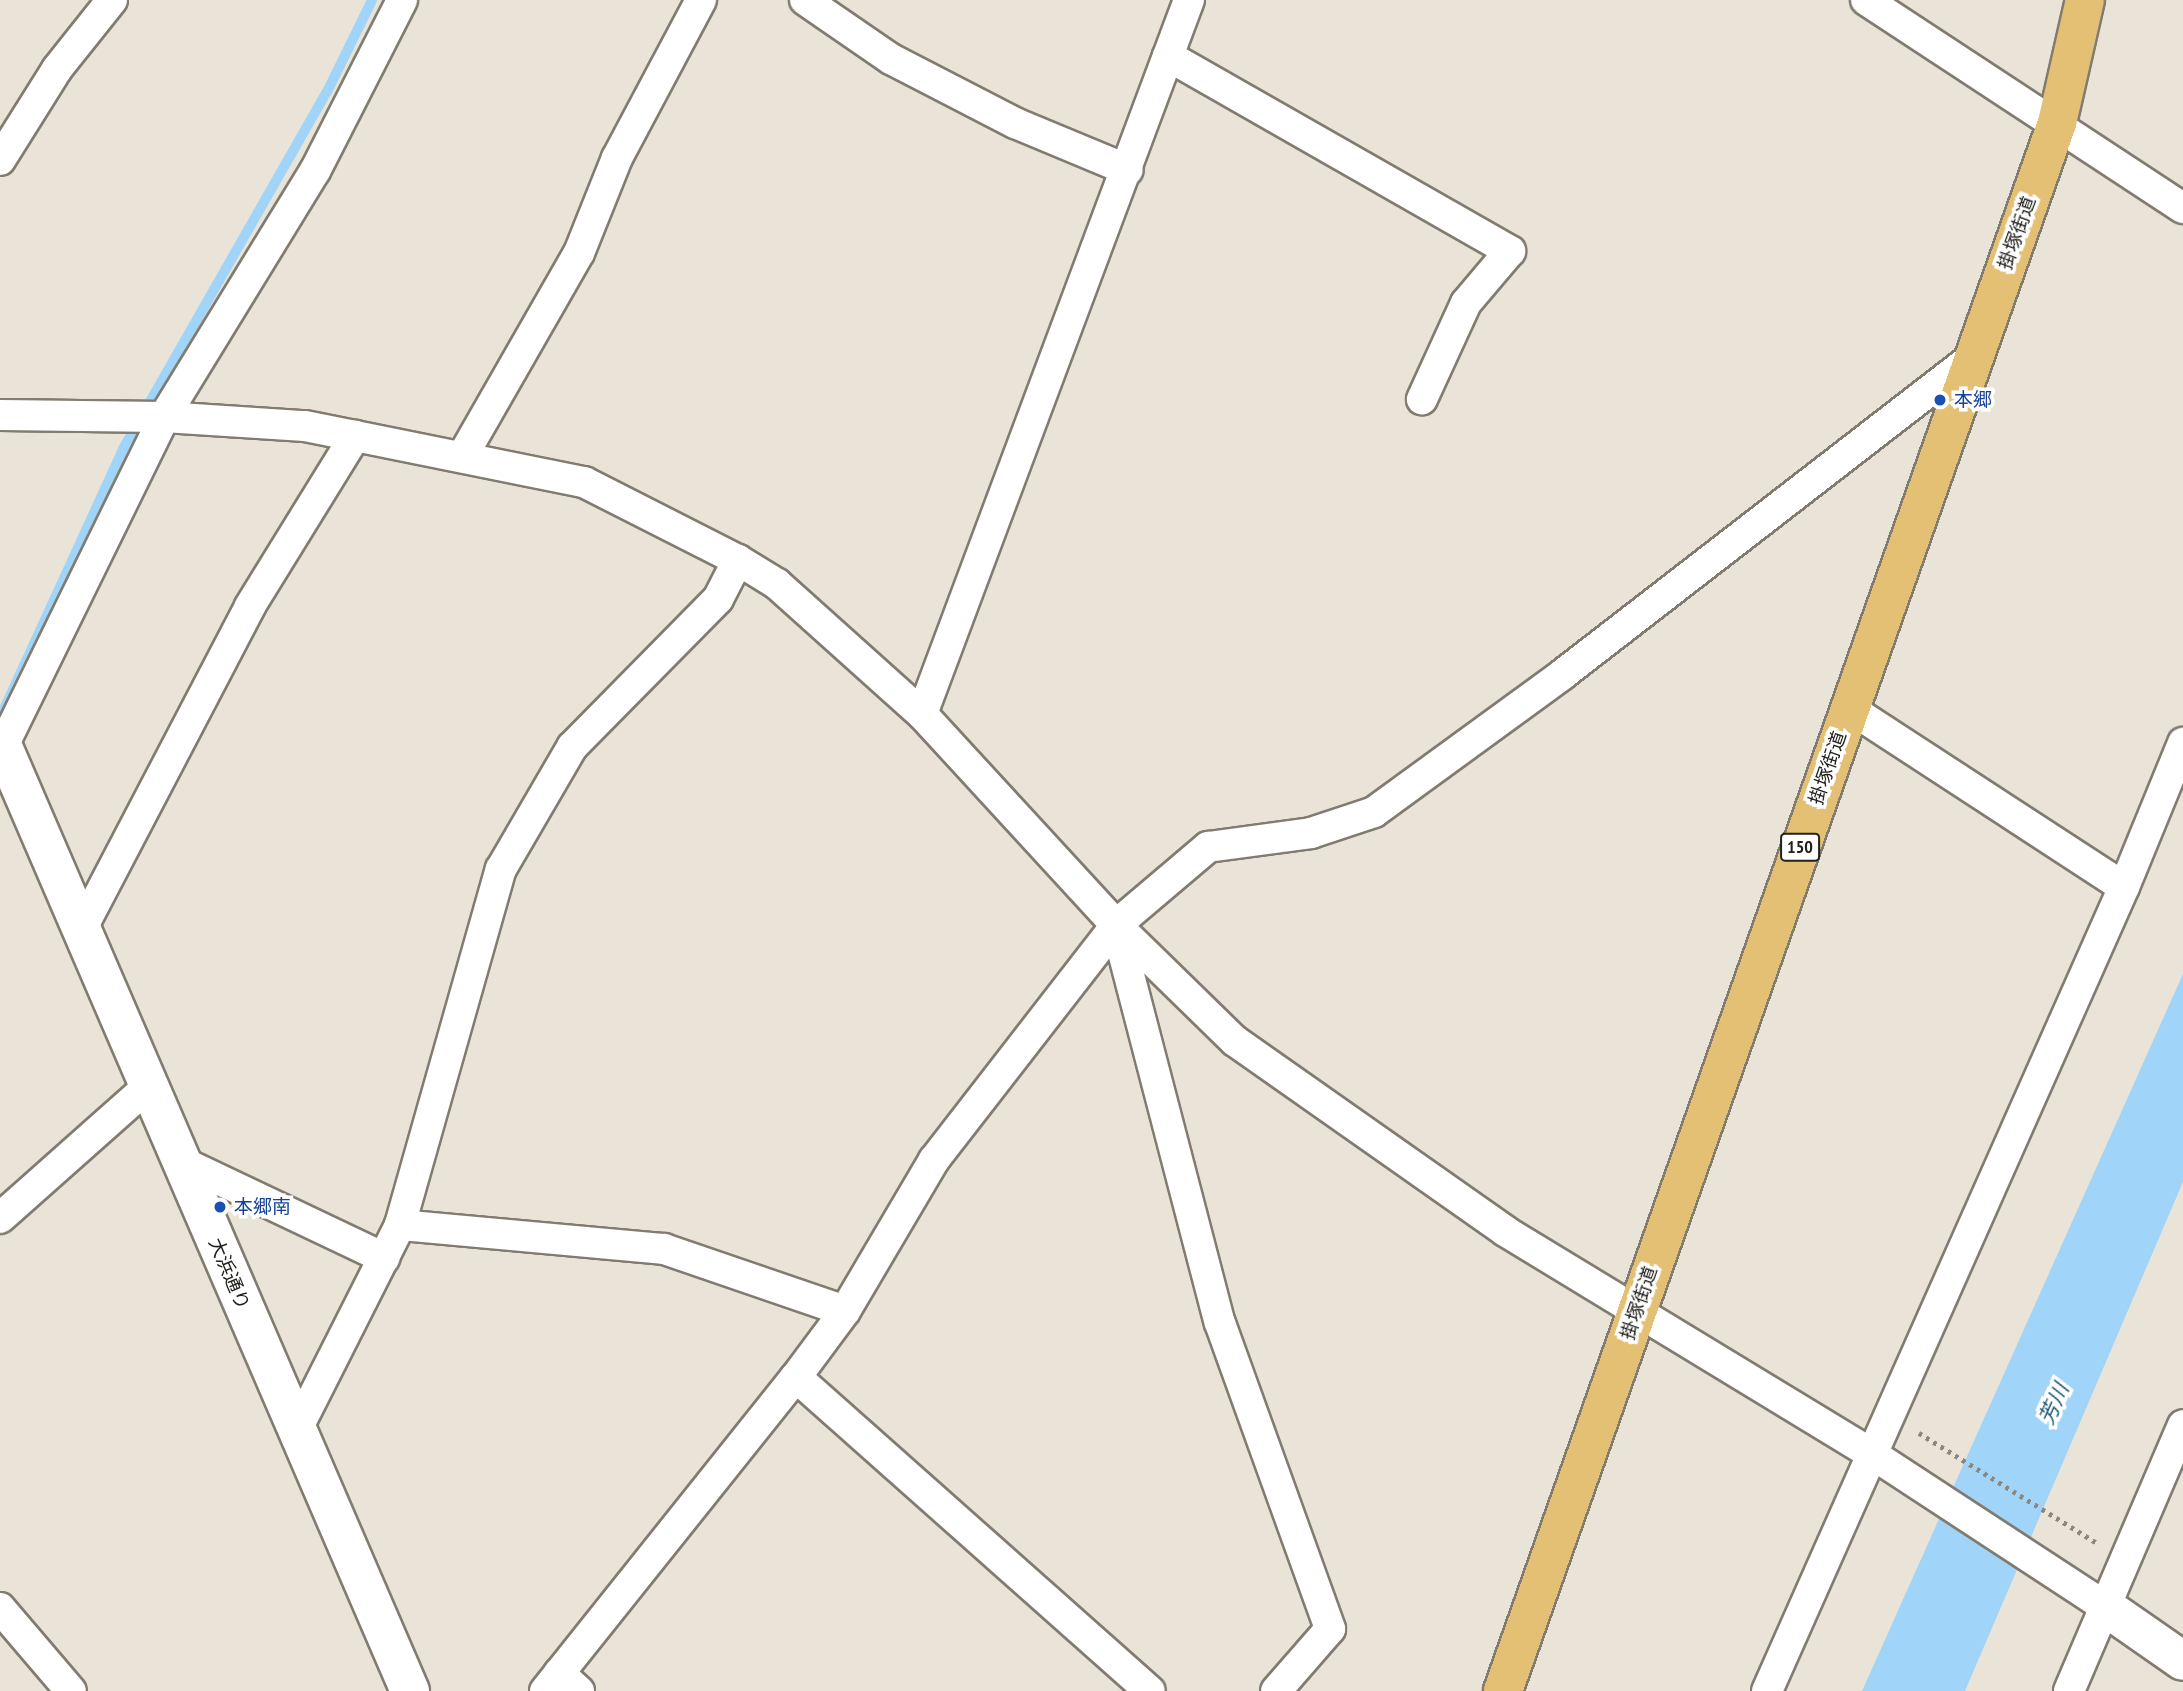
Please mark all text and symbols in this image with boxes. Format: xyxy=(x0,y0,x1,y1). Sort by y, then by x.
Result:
street label: 掛塚街道 xyxy=(1993,193,2041,273)
place label: 本郷 xyxy=(1954,389,1992,411)
marker: 本郷 xyxy=(1932,392,1948,408)
street label: 掛塚街道 xyxy=(1805,728,1851,808)
road number: 150 xyxy=(1779,832,1821,862)
place label: 本郷南 xyxy=(234,1196,291,1218)
marker: 本郷南 xyxy=(212,1199,228,1215)
street label: 大浜通り xyxy=(204,1235,254,1313)
street label: 掛塚街道 xyxy=(1616,1263,1662,1343)
water label: 芳川 xyxy=(2034,1380,2074,1428)

